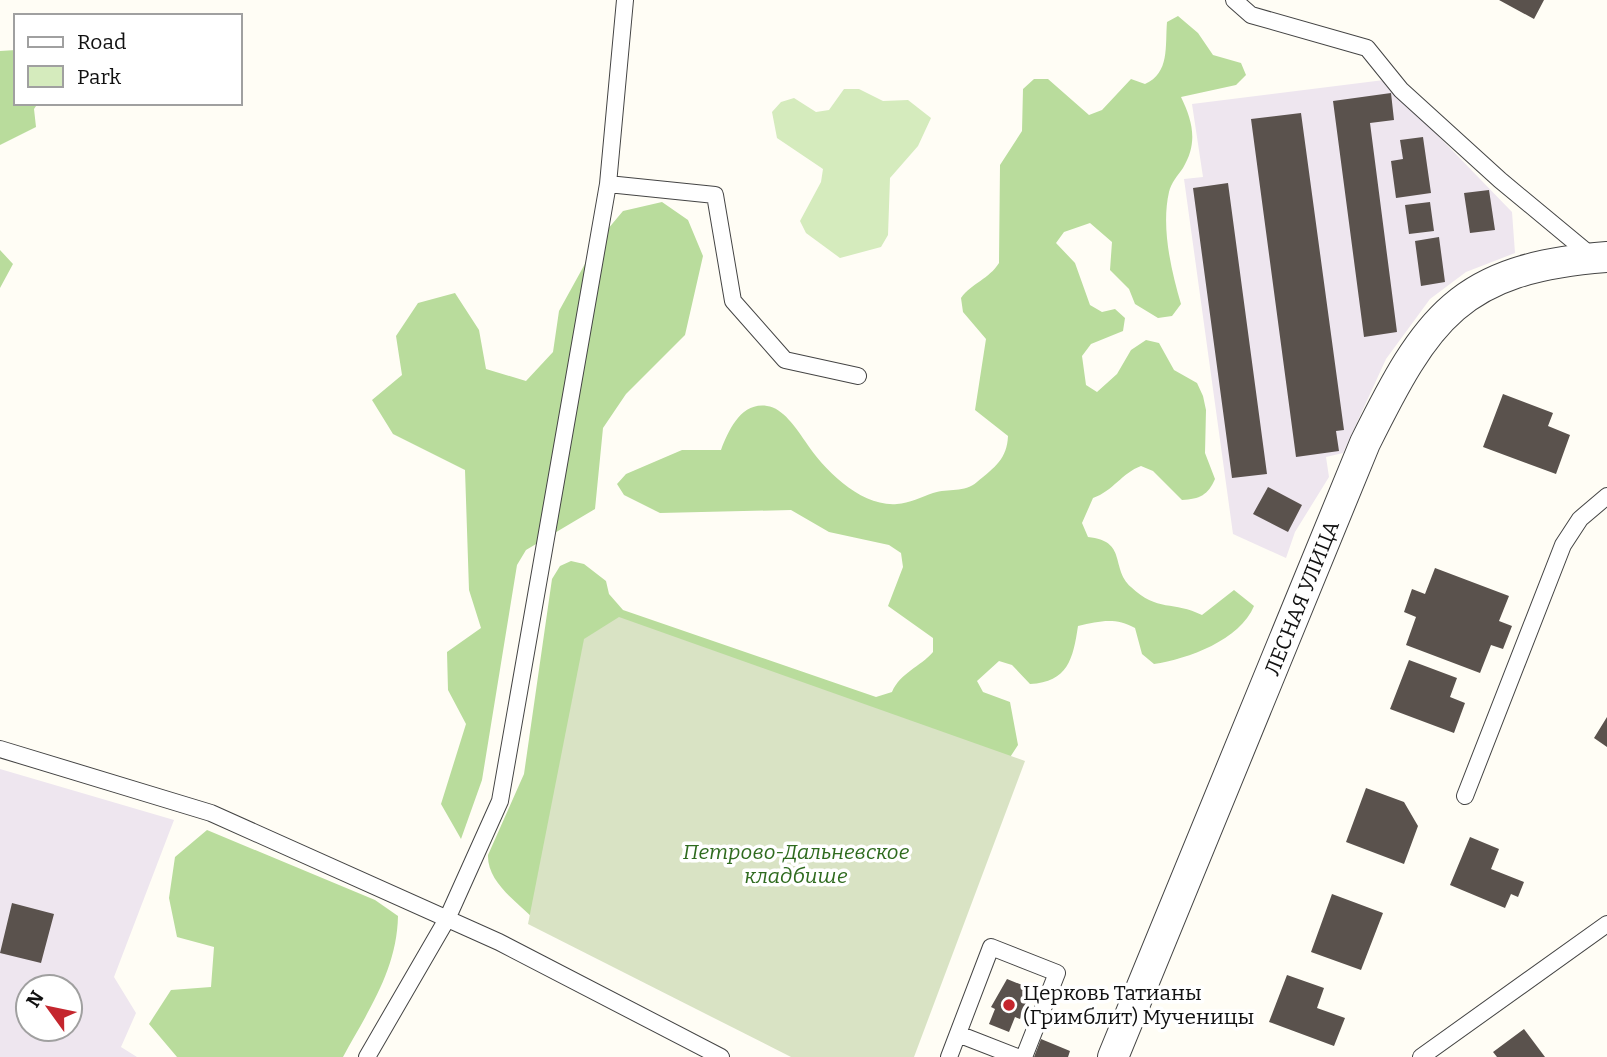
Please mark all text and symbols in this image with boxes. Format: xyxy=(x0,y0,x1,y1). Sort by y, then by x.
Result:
legend xyxy=(14,14,242,105)
text: Road xyxy=(77,29,126,55)
text: Park xyxy=(77,64,121,90)
street label: ЛЕСНАЯ УЛИЦА xyxy=(1259,517,1345,679)
park label: Петрово-Дальневское кладбише xyxy=(683,839,910,889)
north arrow xyxy=(14,973,84,1043)
place label: Церковь Татианы (Гримблит) Мученицы xyxy=(1023,980,1254,1030)
text: N xyxy=(22,986,49,1011)
marker: Церковь Татианы (Гримблит) Мученицы xyxy=(1001,997,1017,1013)

